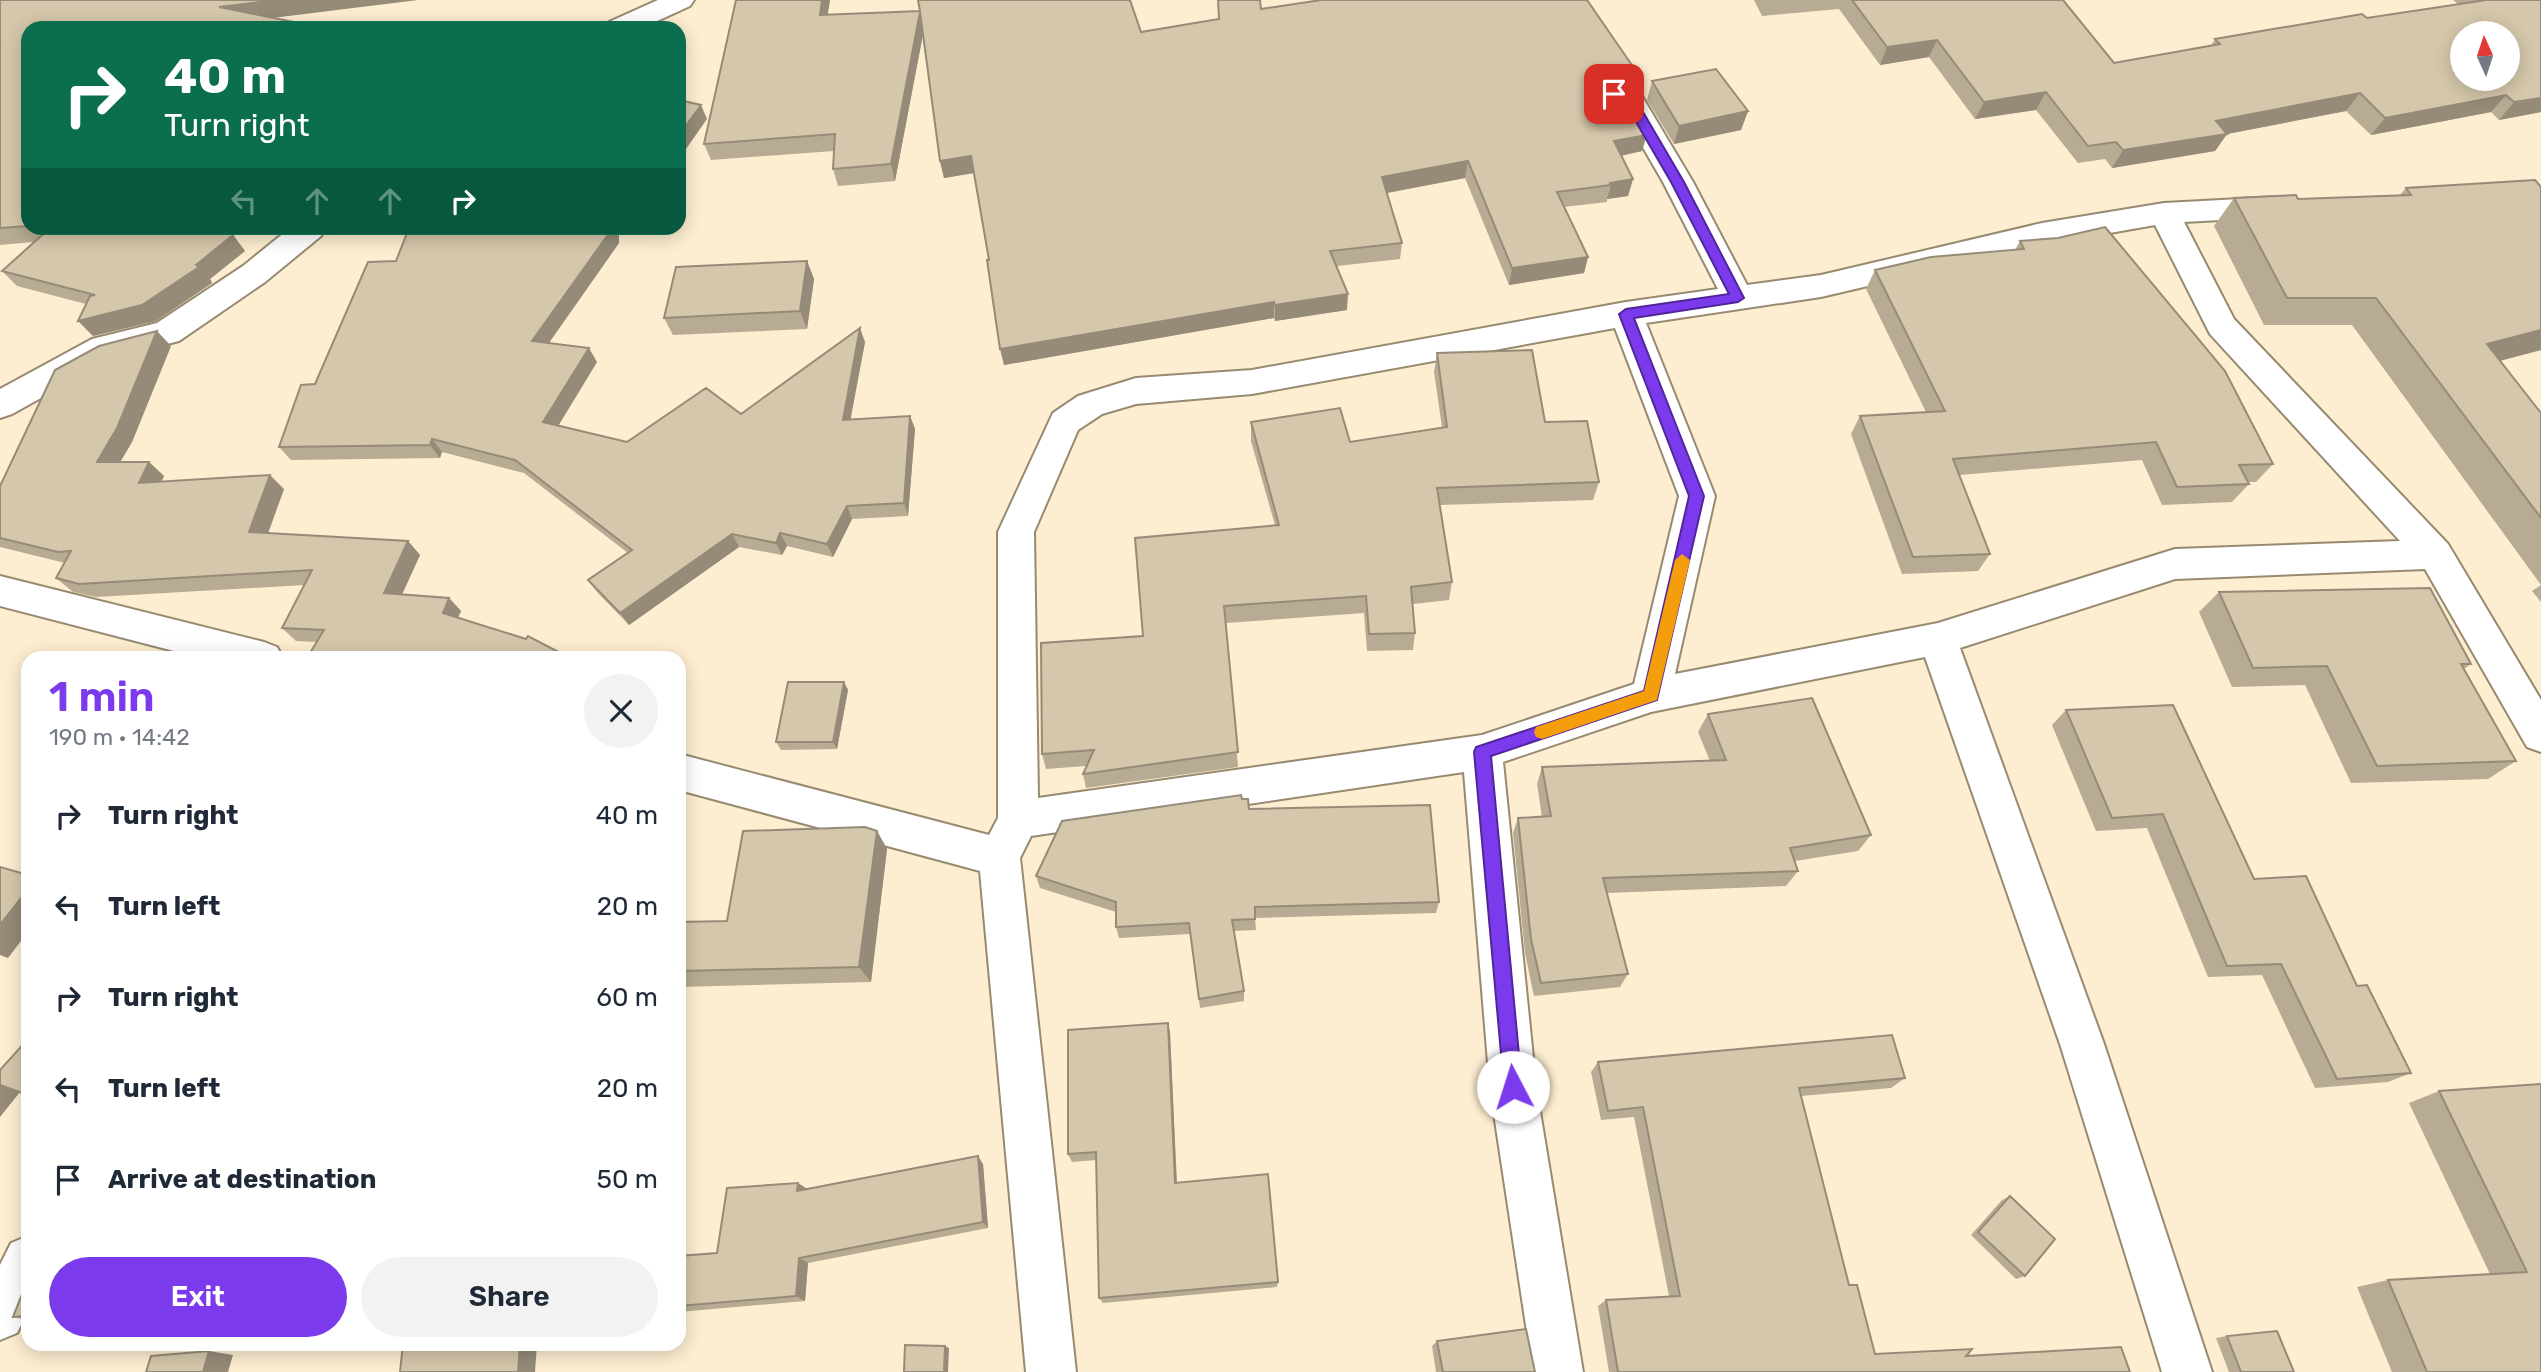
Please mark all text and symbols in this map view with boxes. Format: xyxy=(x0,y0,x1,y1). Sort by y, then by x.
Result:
north arrow xyxy=(2450,21,2520,91)
map controls xyxy=(2450,21,2520,91)
text: 40 m xyxy=(164,47,286,105)
icon: right xyxy=(49,49,140,140)
pin xyxy=(1584,64,1644,124)
icon: arrive xyxy=(1595,75,1633,113)
text: Turn right xyxy=(164,106,309,144)
icon: left xyxy=(225,182,263,220)
icon: ahead xyxy=(298,182,336,220)
icon: ahead xyxy=(371,182,409,220)
icon: right xyxy=(444,182,482,220)
text: 1 min xyxy=(49,672,155,722)
button: close xyxy=(584,674,658,748)
text: 190 m · 14:42 xyxy=(49,723,190,751)
icon: right xyxy=(49,797,87,835)
text: Turn right xyxy=(108,800,238,831)
text: 40 m xyxy=(596,800,658,831)
icon: left xyxy=(49,888,87,926)
text: Turn left xyxy=(108,891,220,922)
text: 20 m xyxy=(597,891,658,922)
icon: right xyxy=(49,979,87,1017)
text: Turn right xyxy=(108,982,238,1013)
text: 60 m xyxy=(596,982,658,1013)
position arrow xyxy=(1476,1050,1550,1124)
icon: left xyxy=(49,1070,87,1108)
text: Turn left xyxy=(108,1073,220,1104)
text: 20 m xyxy=(597,1073,658,1104)
icon: arrive xyxy=(49,1161,87,1199)
text: Arrive at destination xyxy=(108,1164,376,1195)
text: 50 m xyxy=(597,1164,658,1195)
button: Exit xyxy=(49,1257,347,1337)
button: Share xyxy=(361,1257,658,1337)

